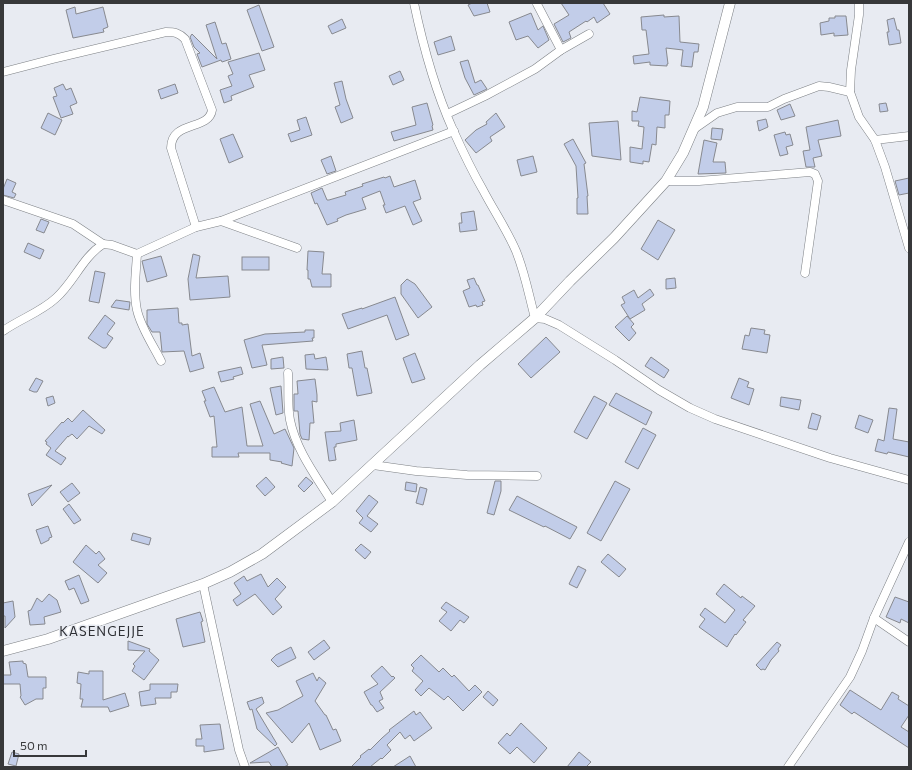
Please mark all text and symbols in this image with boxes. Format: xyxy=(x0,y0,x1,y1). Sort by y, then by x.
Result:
district label: KASENGEJJE xyxy=(59,623,145,639)
scale bar xyxy=(14,732,86,758)
text: 50 m xyxy=(20,738,48,752)

